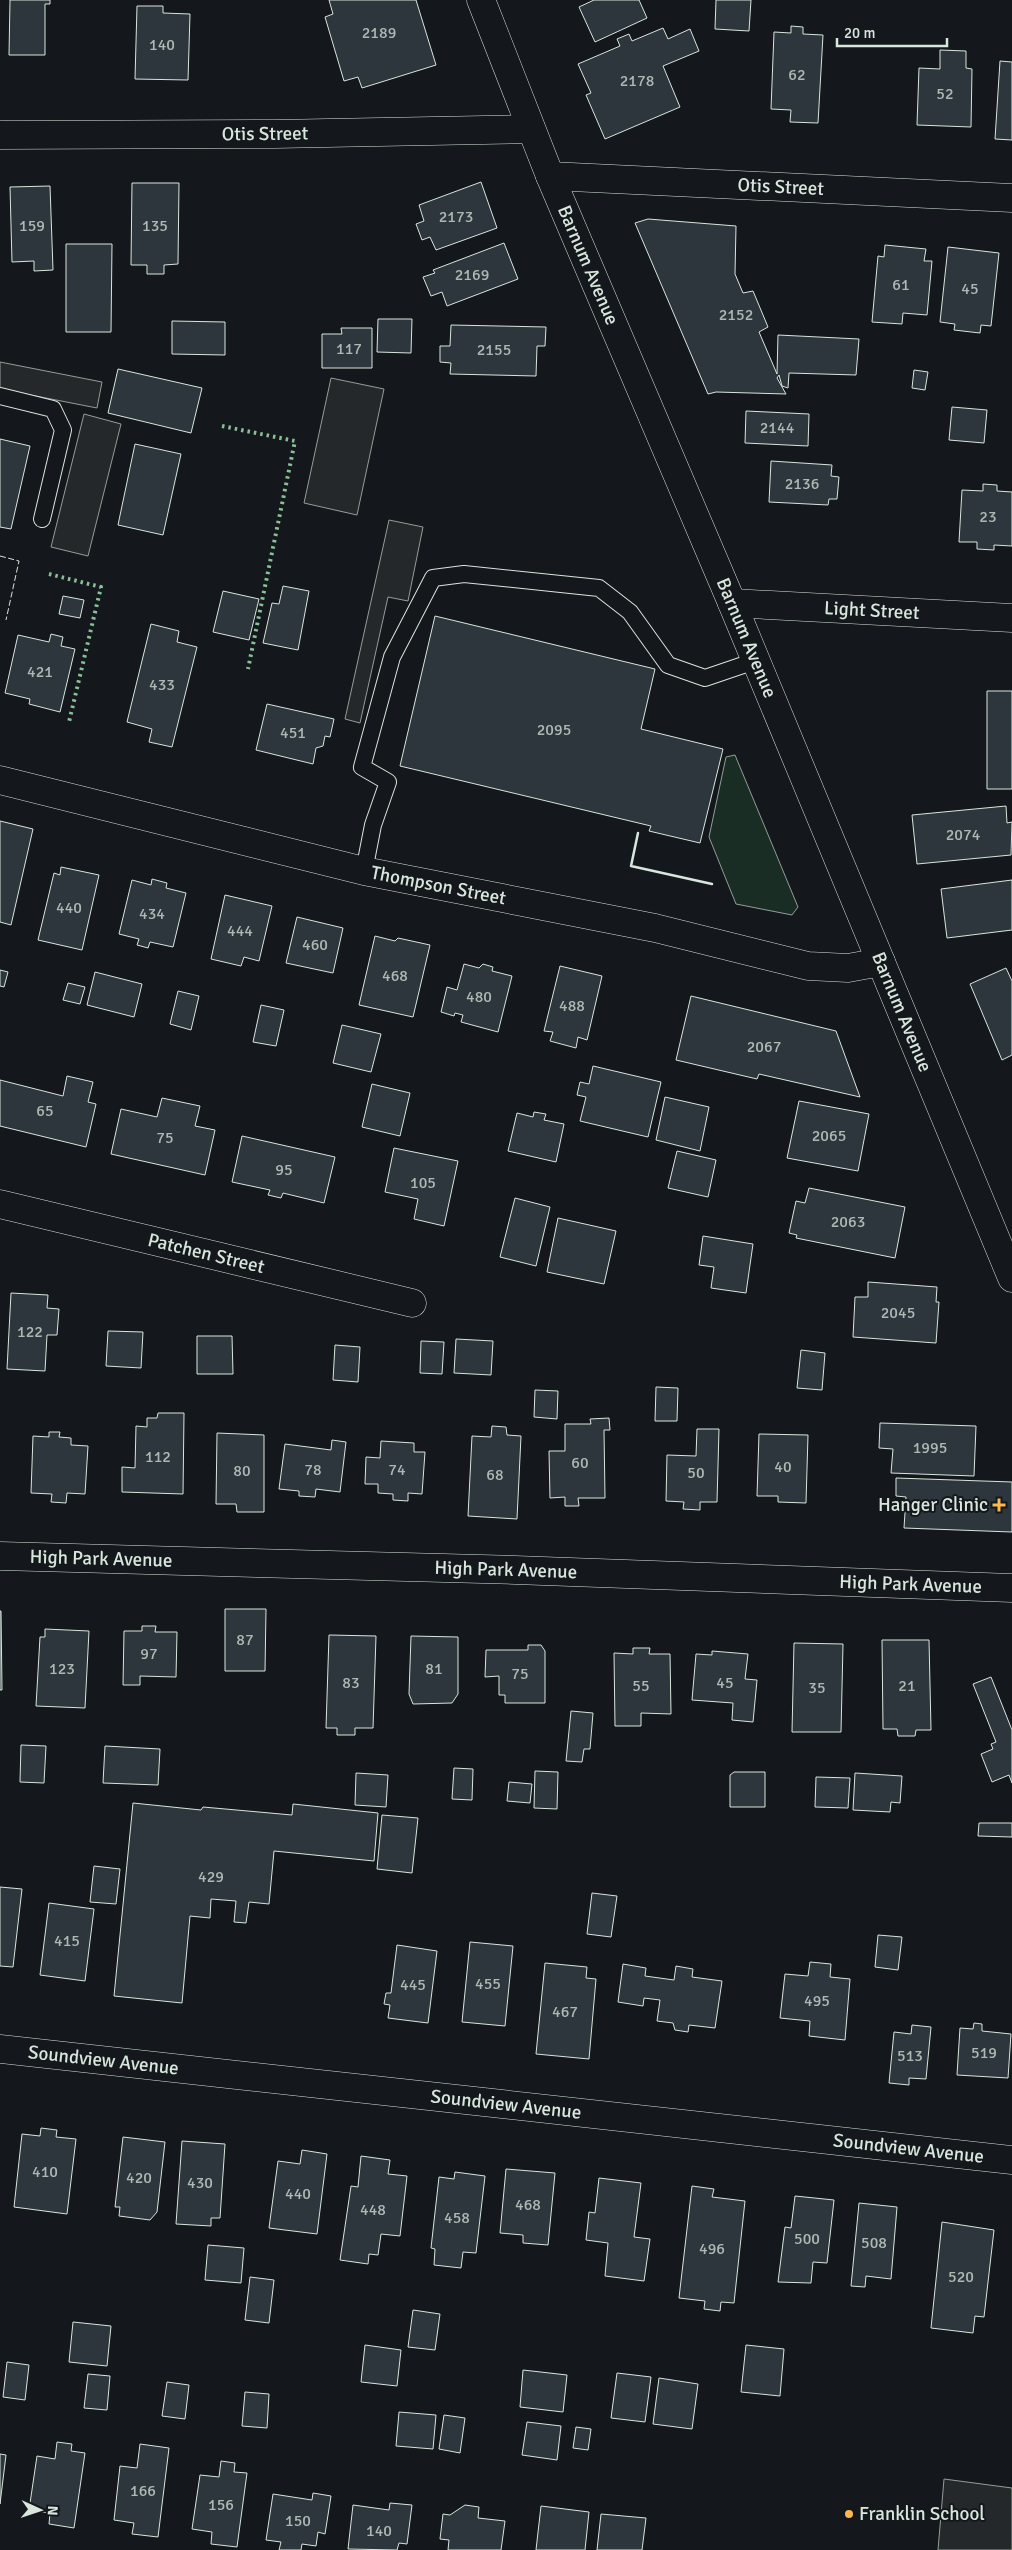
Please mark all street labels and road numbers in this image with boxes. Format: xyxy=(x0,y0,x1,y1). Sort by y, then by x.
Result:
street label: Otis Street xyxy=(222,121,309,146)
street label: Otis Street xyxy=(737,173,825,201)
street label: Barnum Avenue xyxy=(552,202,624,329)
street label: Barnum Avenue xyxy=(711,574,782,702)
street label: Light Street xyxy=(823,596,920,625)
street label: Thompson Street xyxy=(369,861,508,911)
street label: Barnum Avenue xyxy=(866,948,937,1076)
street label: Patchen Street xyxy=(145,1228,267,1279)
street label: High Park Avenue xyxy=(29,1545,173,1573)
street label: High Park Avenue xyxy=(434,1556,578,1584)
street label: High Park Avenue xyxy=(839,1570,982,1599)
street label: Soundview Avenue xyxy=(27,2040,180,2081)
street label: Soundview Avenue xyxy=(429,2084,583,2125)
street label: Soundview Avenue xyxy=(832,2128,985,2169)

